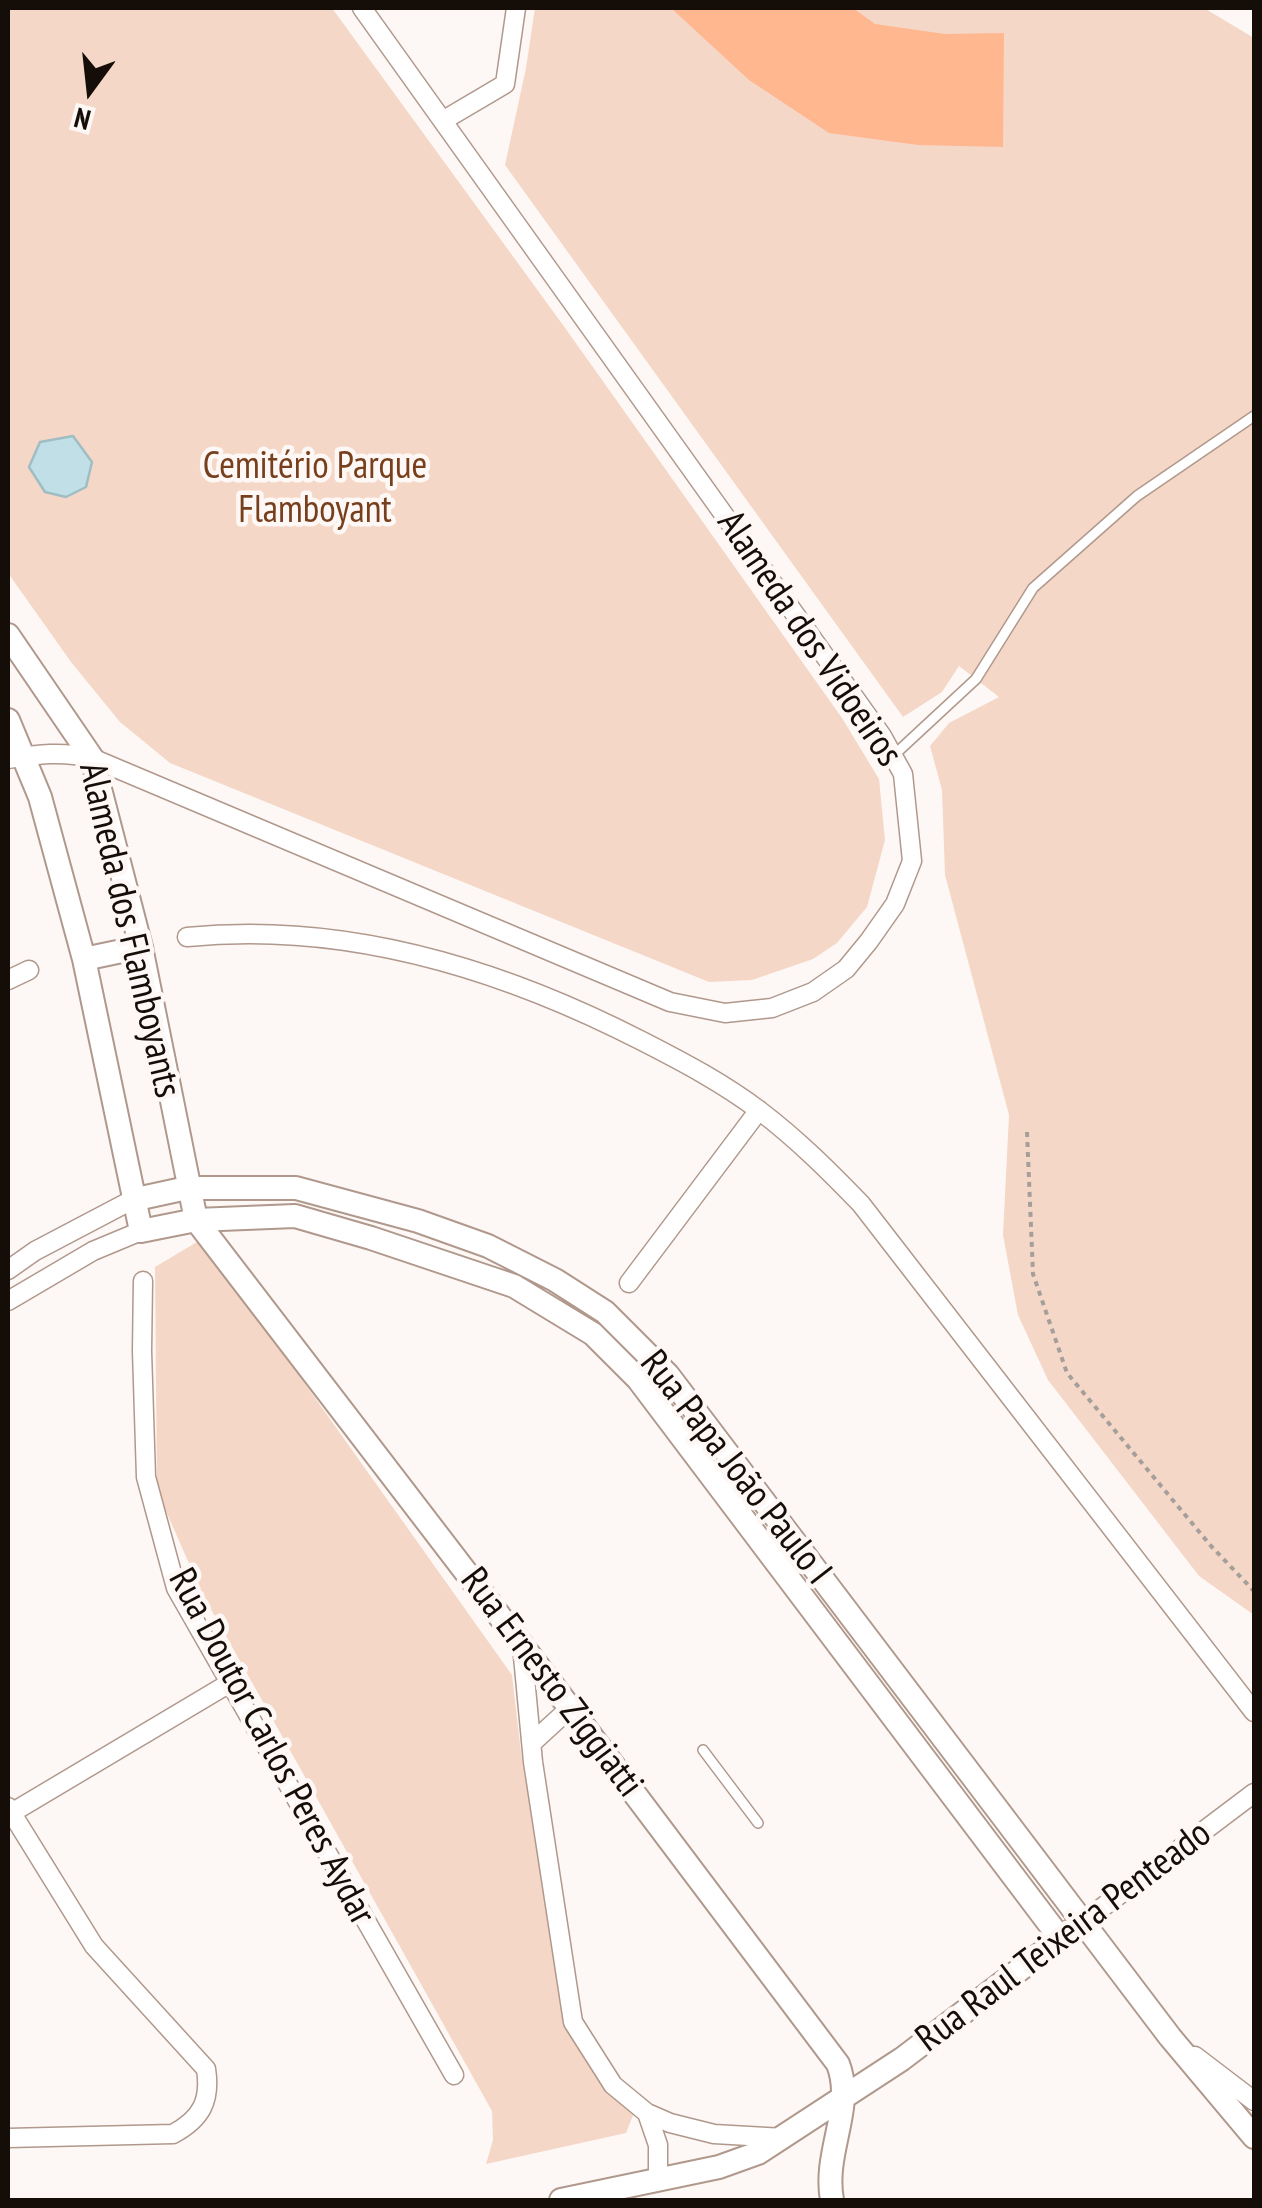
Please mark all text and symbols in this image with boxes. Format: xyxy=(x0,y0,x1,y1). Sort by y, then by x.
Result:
north arrow xyxy=(40,40,140,140)
text: N xyxy=(70,100,94,139)
park label: Cemitério Parque Flamboyant xyxy=(203,444,427,534)
street label: Alameda dos Vidoeiros xyxy=(707,503,911,775)
street label: Alameda dos Flamboyants xyxy=(68,758,190,1102)
street label: Rua Papa João Paulo I xyxy=(630,1342,840,1594)
street label: Rua Ernesto Ziggiatti xyxy=(450,1560,652,1806)
street label: Rua Doutor Carlos Peres Aydar xyxy=(158,1561,384,1933)
street label: Rua Raul Teixeira Penteado xyxy=(908,1811,1220,2063)

